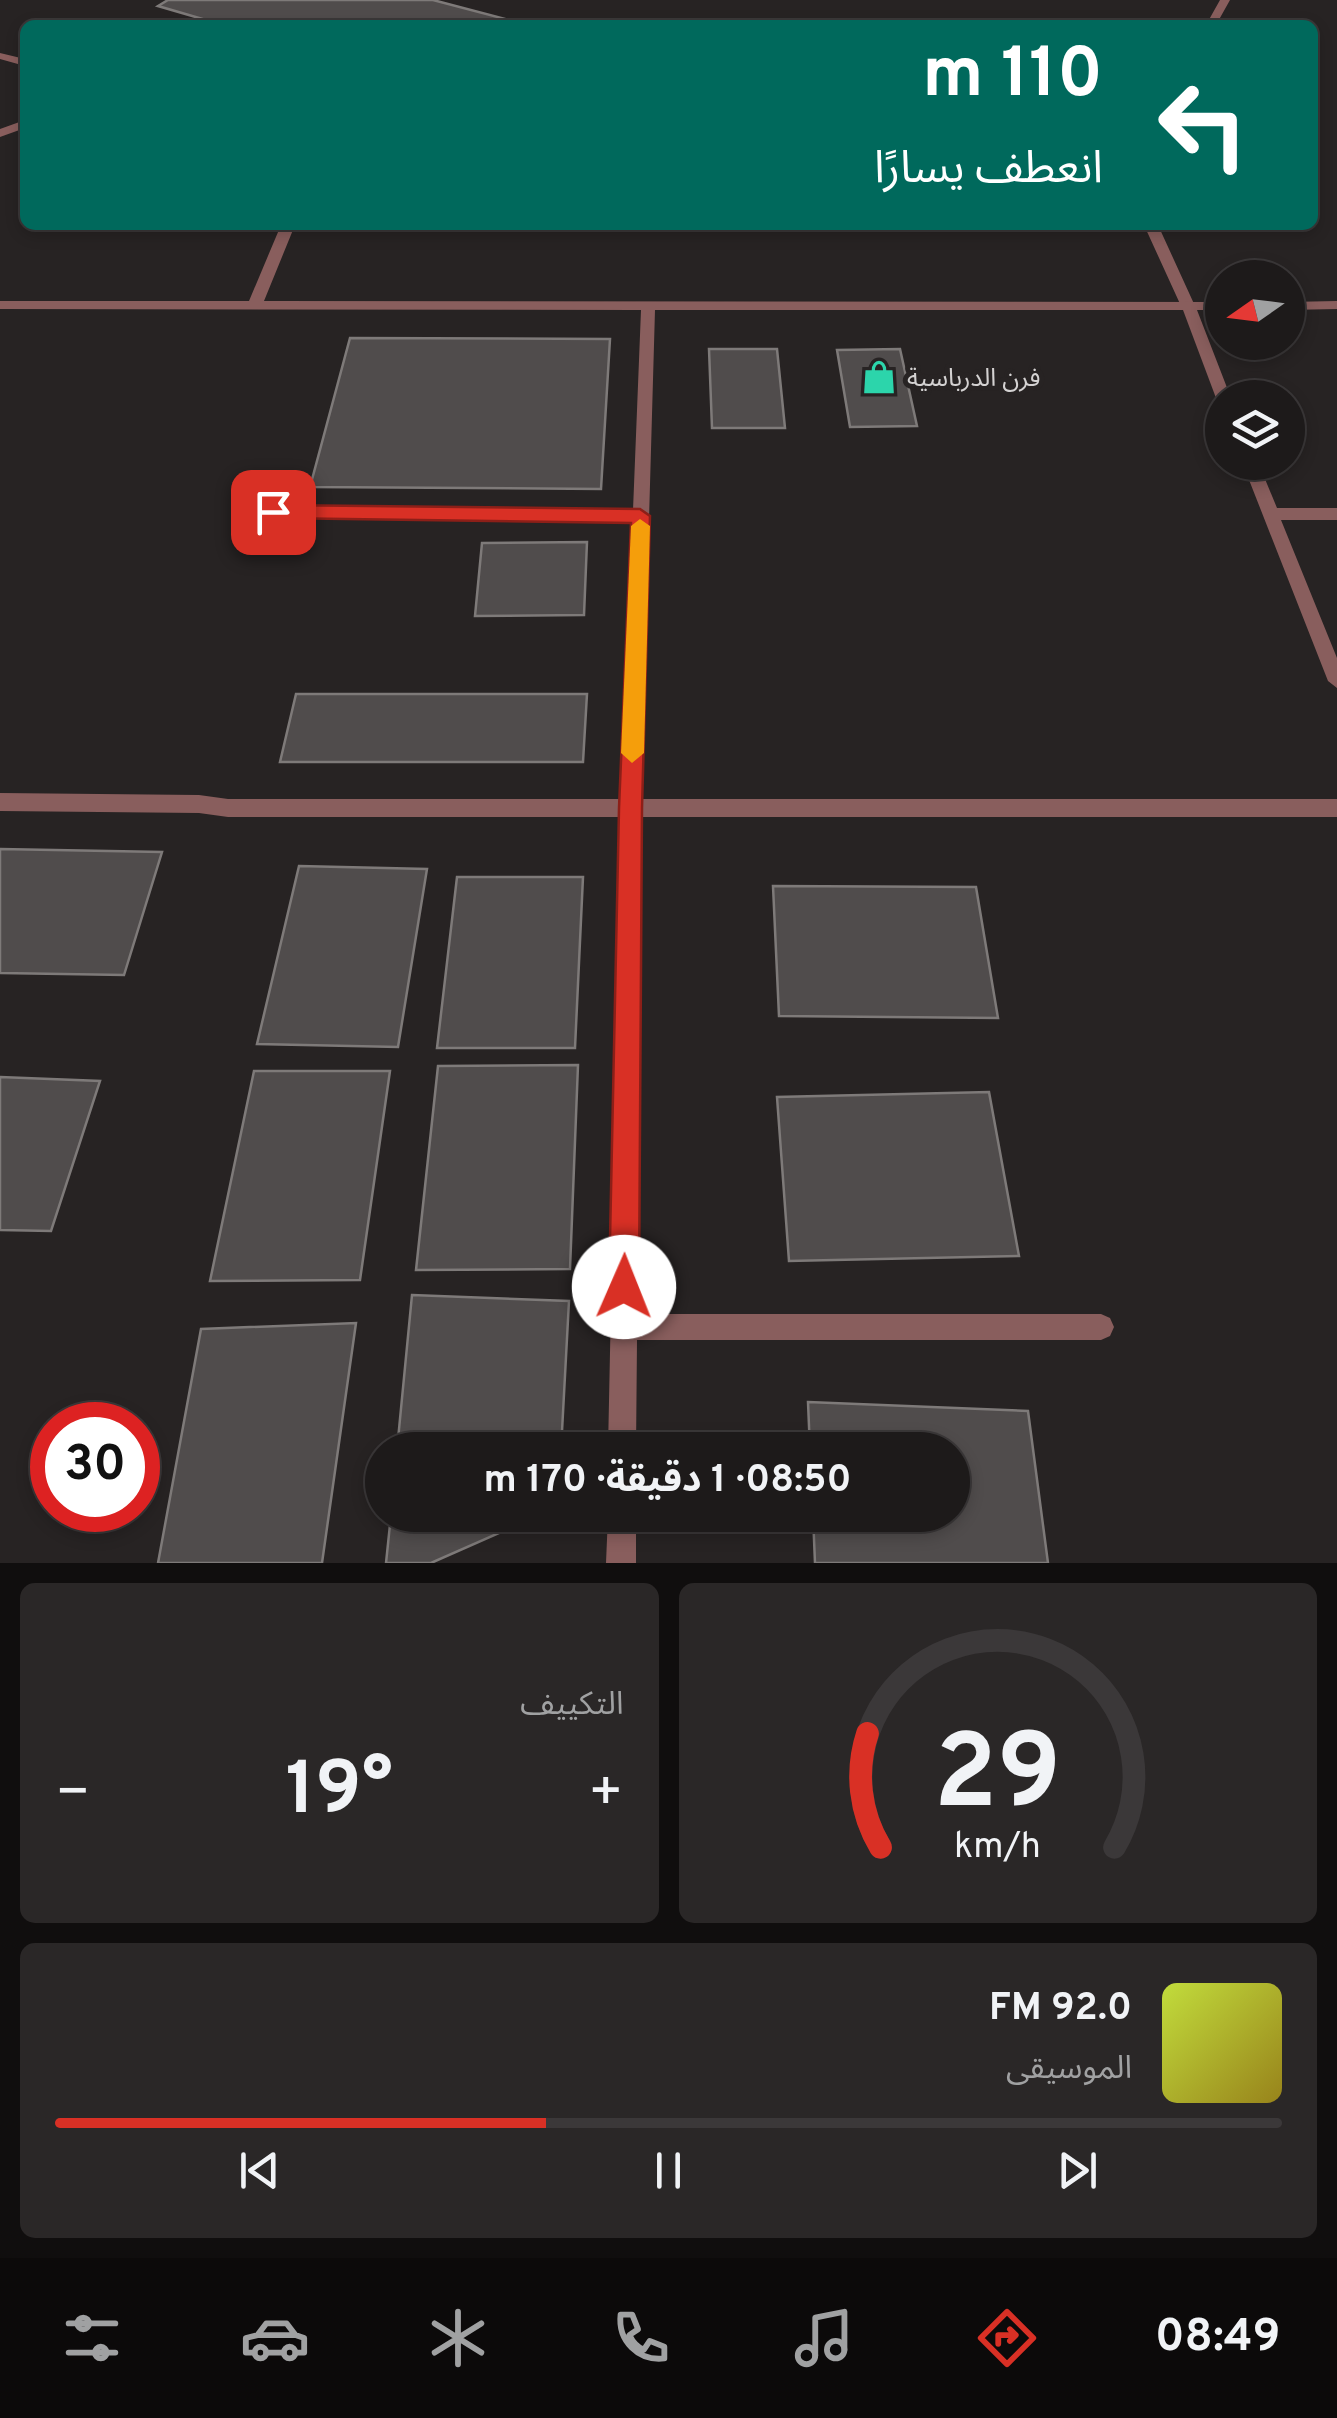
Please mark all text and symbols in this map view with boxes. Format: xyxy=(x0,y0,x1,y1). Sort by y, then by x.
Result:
text: 110 m xyxy=(922,33,1103,122)
icon: left xyxy=(1138,60,1268,190)
text: انعطف يسارًا xyxy=(874,142,1103,199)
north arrow xyxy=(1205,260,1305,360)
map controls xyxy=(1205,260,1305,480)
shop icon: فرن الدرباسية xyxy=(860,358,898,396)
place label: فرن الدرباسية xyxy=(907,364,1040,396)
button: layers xyxy=(1205,380,1305,480)
pin xyxy=(231,470,316,555)
icon: arrive xyxy=(246,485,301,540)
position arrow xyxy=(572,1235,676,1339)
speed limit sign: 30 xyxy=(30,1402,160,1532)
text: 08:50 · 1 دقيقة · 170 m xyxy=(484,1457,851,1506)
text: التكييف xyxy=(520,1686,624,1726)
text: 29 xyxy=(934,1713,1062,1845)
text: 19° xyxy=(286,1746,393,1841)
text: − xyxy=(55,1760,90,1830)
text: + xyxy=(588,1760,623,1830)
text: km/h xyxy=(954,1825,1041,1871)
text: 92.0 FM xyxy=(989,1985,1132,2034)
text: الموسيقى xyxy=(1006,2050,1132,2090)
icon: previous xyxy=(232,2143,287,2198)
icon: pause xyxy=(641,2143,696,2198)
icon: next xyxy=(1050,2143,1105,2198)
icon: filters xyxy=(57,2303,127,2373)
icon: car xyxy=(240,2303,310,2373)
icon: climate xyxy=(423,2303,493,2373)
icon: phone xyxy=(606,2303,676,2373)
icon: music xyxy=(789,2303,859,2373)
icon: directions xyxy=(972,2303,1042,2373)
text: 08:49 xyxy=(1155,2310,1280,2367)

